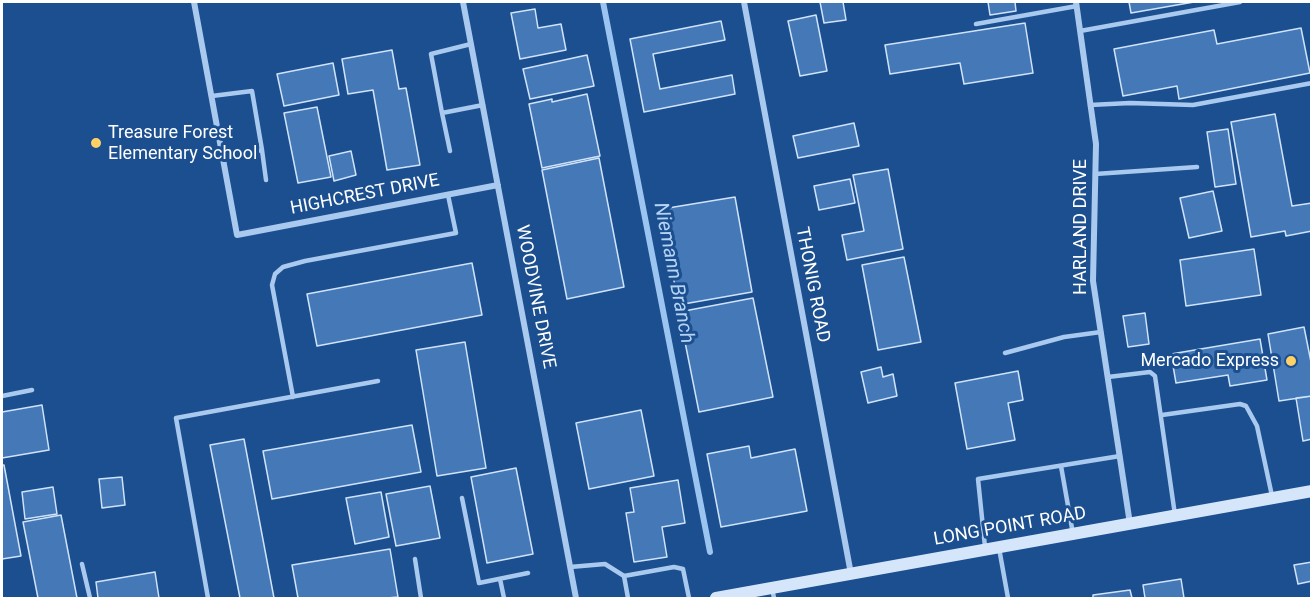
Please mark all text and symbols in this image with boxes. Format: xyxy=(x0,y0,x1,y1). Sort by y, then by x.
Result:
place label: Treasure Forest Elementary School xyxy=(108,122,257,164)
marker: Treasure Forest Elementary School xyxy=(89,136,103,150)
street label: HARLAND DRIVE xyxy=(1070,159,1092,295)
street label: HIGHCREST DRIVE xyxy=(289,170,441,220)
water label: Niemann Branch xyxy=(648,200,698,346)
street label: WOODVINE DRIVE xyxy=(510,223,560,371)
street label: THONIG ROAD xyxy=(790,225,834,345)
place label: Mercado Express xyxy=(1140,350,1279,372)
marker: Mercado Express xyxy=(1284,354,1298,368)
street label: LONG POINT ROAD xyxy=(932,503,1088,551)

